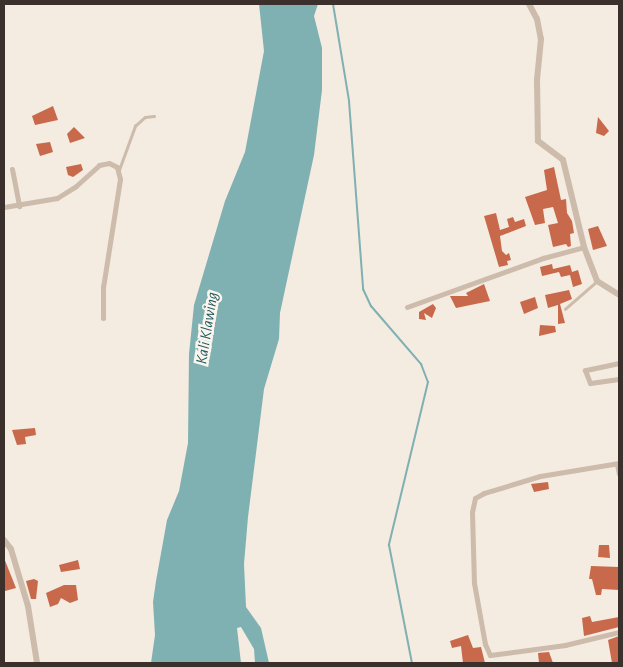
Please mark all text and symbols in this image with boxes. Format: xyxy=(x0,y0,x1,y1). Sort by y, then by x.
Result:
water label: Kali Klawing xyxy=(192,291,222,365)

